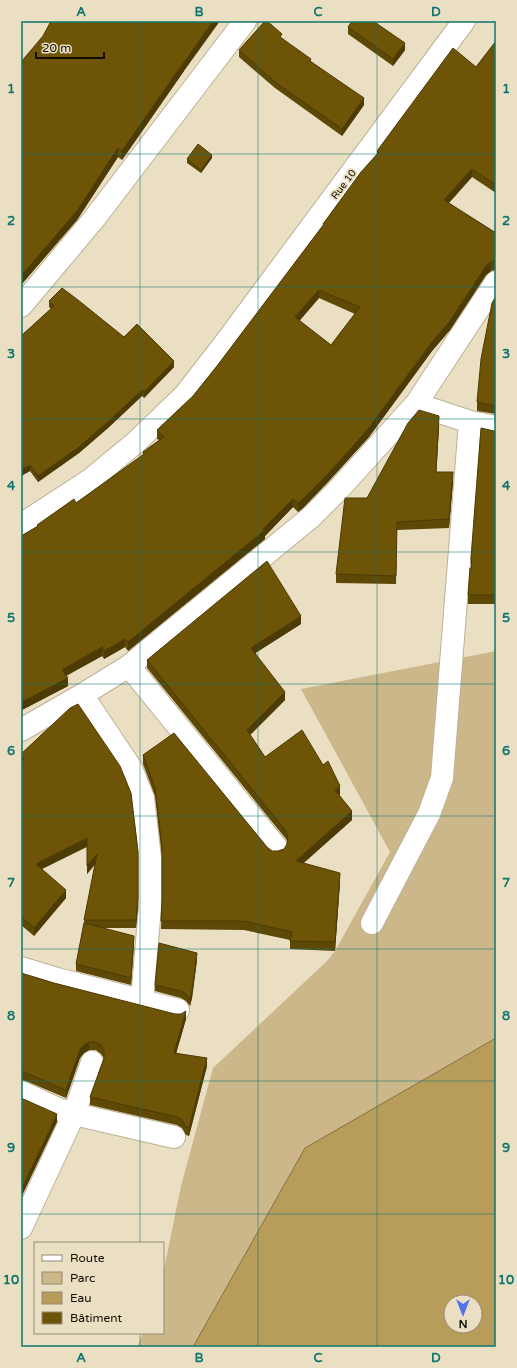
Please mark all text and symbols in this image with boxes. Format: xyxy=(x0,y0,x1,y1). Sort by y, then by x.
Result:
text: A xyxy=(76,4,86,20)
text: B xyxy=(194,4,204,20)
text: C xyxy=(313,4,323,20)
text: D xyxy=(431,4,441,20)
scale bar xyxy=(36,34,104,60)
text: 20 m xyxy=(42,41,71,55)
text: 1 xyxy=(7,81,15,97)
text: 1 xyxy=(502,81,510,97)
street label: Rue 10 xyxy=(329,167,359,202)
text: 2 xyxy=(7,213,15,229)
text: 2 xyxy=(502,213,510,229)
text: 3 xyxy=(7,346,15,362)
text: 3 xyxy=(502,346,510,362)
text: 4 xyxy=(7,478,16,494)
text: 4 xyxy=(502,478,511,494)
text: 5 xyxy=(7,610,15,626)
text: 5 xyxy=(502,610,510,626)
text: 6 xyxy=(7,743,15,759)
text: 6 xyxy=(502,743,510,759)
text: 7 xyxy=(7,875,15,891)
text: 7 xyxy=(502,875,510,891)
text: 8 xyxy=(7,1008,15,1024)
text: 8 xyxy=(502,1008,510,1024)
text: 9 xyxy=(7,1140,15,1156)
text: 9 xyxy=(502,1140,510,1156)
legend xyxy=(34,1242,164,1334)
text: Route xyxy=(70,1251,105,1265)
text: Parc xyxy=(70,1271,95,1285)
text: 10 xyxy=(3,1272,19,1288)
text: 10 xyxy=(498,1272,514,1288)
text: Eau xyxy=(70,1291,92,1305)
north arrow xyxy=(443,1294,483,1334)
text: Bâtiment xyxy=(70,1311,122,1325)
text: N xyxy=(459,1317,467,1330)
text: A xyxy=(76,1350,86,1366)
text: B xyxy=(194,1350,204,1366)
text: C xyxy=(313,1350,323,1366)
text: D xyxy=(431,1350,441,1366)

